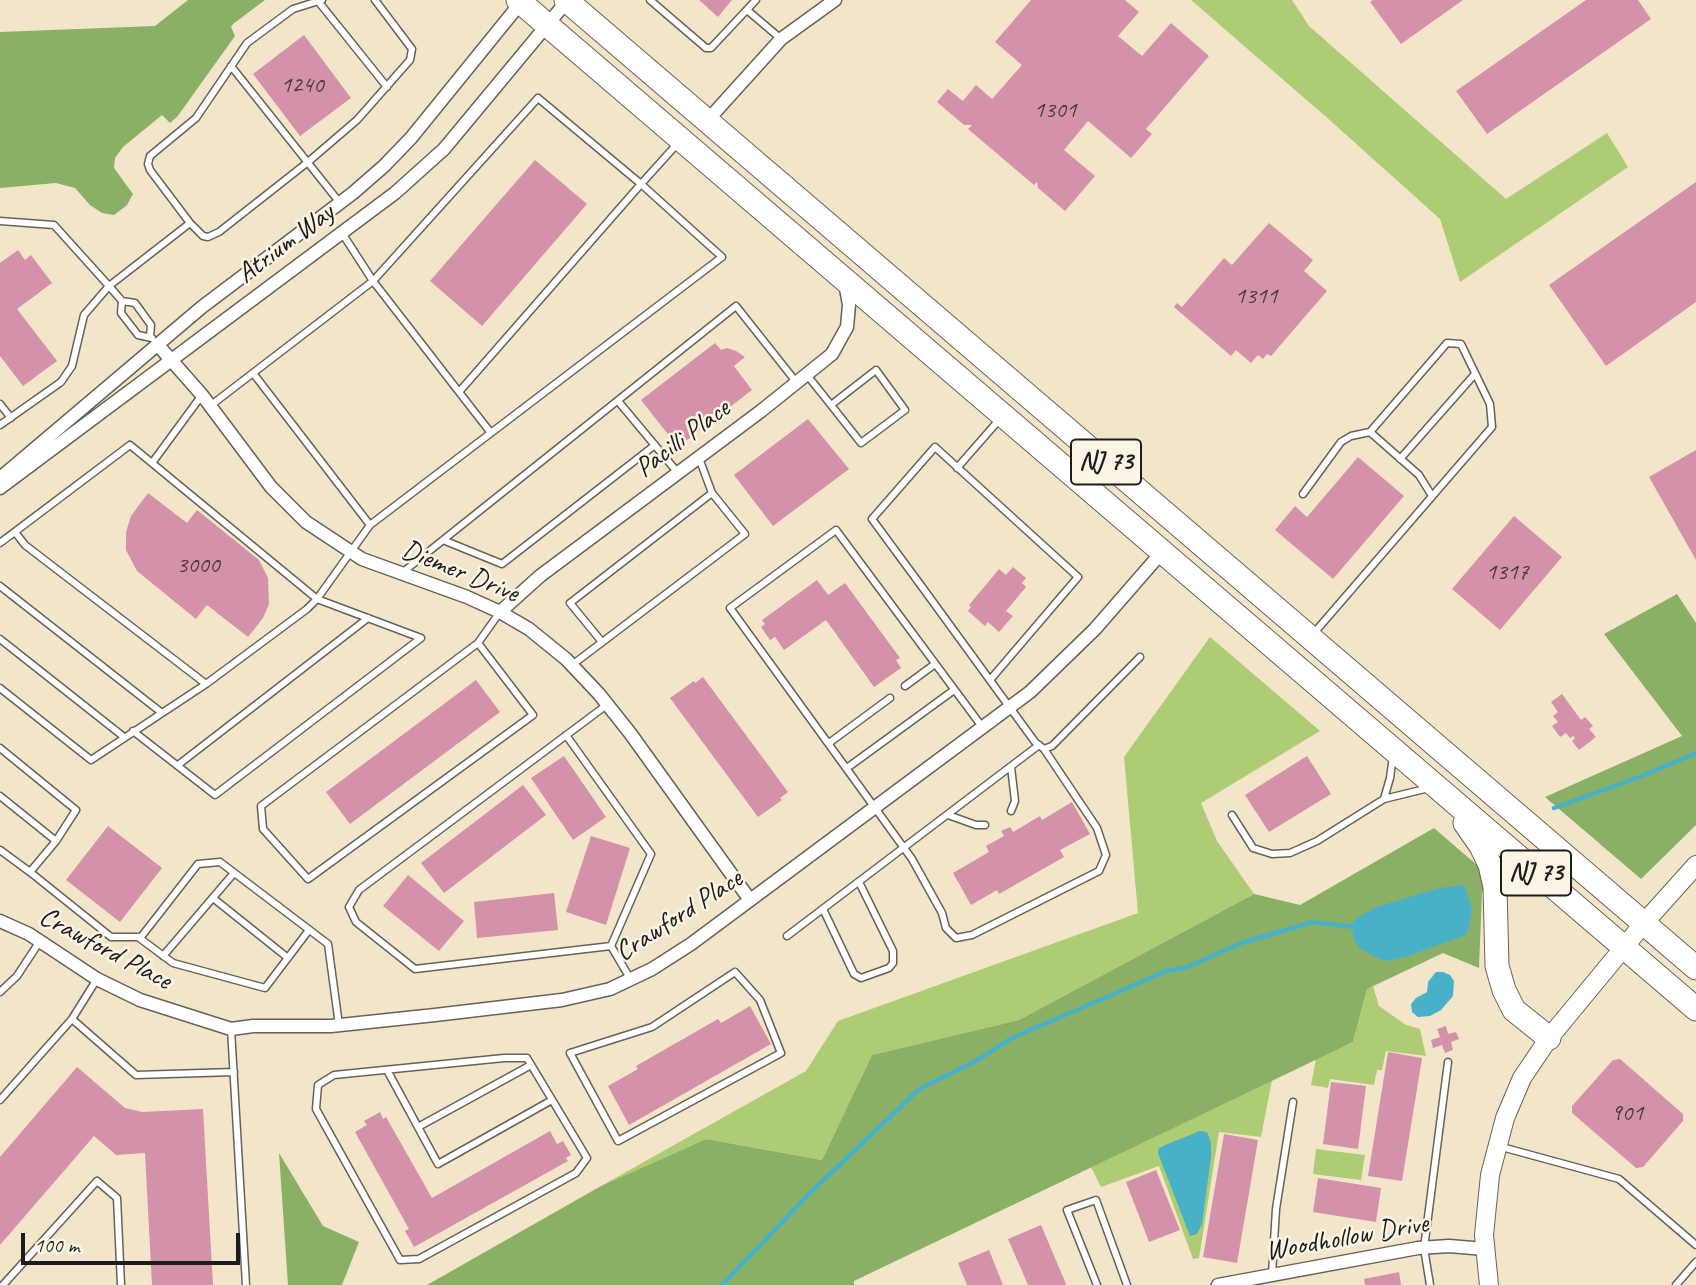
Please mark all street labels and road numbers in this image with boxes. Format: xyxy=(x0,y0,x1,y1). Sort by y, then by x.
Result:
street label: Atrium Way xyxy=(231,197,341,291)
street label: Pacilli Place xyxy=(629,393,737,485)
road number: NJ 73 xyxy=(1071,440,1141,484)
street label: Diemer Drive xyxy=(397,533,523,611)
road number: NJ 73 xyxy=(1501,850,1571,895)
street label: Crawford Place xyxy=(609,862,749,970)
street label: Crawford Place xyxy=(33,900,177,998)
street label: Woodhollow Drive xyxy=(1263,1207,1431,1269)

